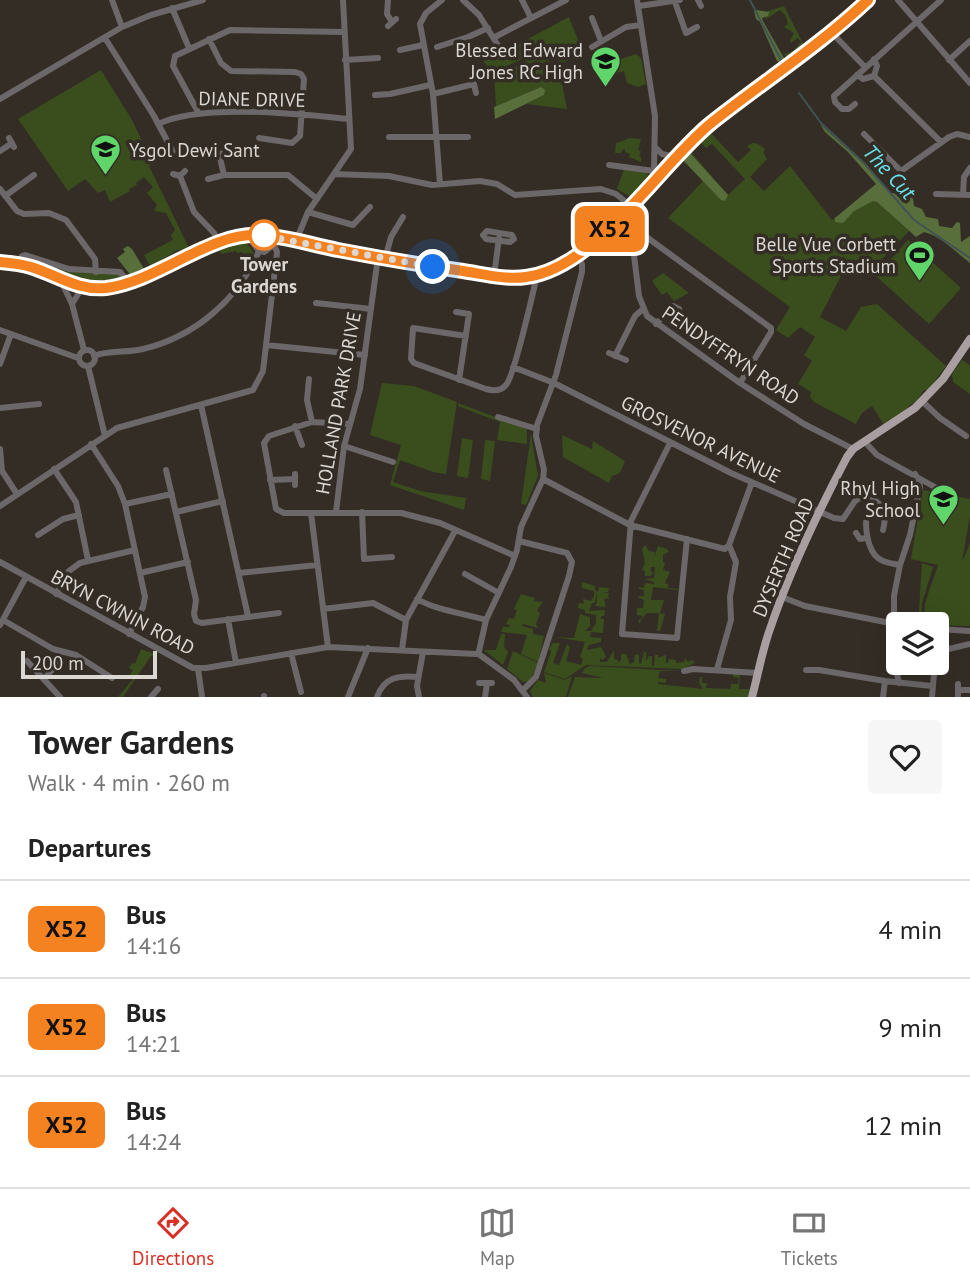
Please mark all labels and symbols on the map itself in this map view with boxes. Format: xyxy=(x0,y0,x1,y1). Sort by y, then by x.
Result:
place label: Blessed Edward Jones RC High xyxy=(455,38,583,84)
school or university icon: Blessed Edward Jones RC High xyxy=(589,44,623,88)
street label: DIANE DRIVE xyxy=(198,86,306,112)
school or university icon: Ysgol Dewi Sant xyxy=(89,133,123,177)
place label: Ysgol Dewi Sant xyxy=(129,138,260,162)
water label: The Cut xyxy=(857,138,923,206)
line badge: X52 xyxy=(570,206,650,252)
marker: Tower Gardens xyxy=(249,220,279,250)
place label: Belle Vue Corbett Sports Stadium xyxy=(756,232,897,278)
sports icon: Belle Vue Corbett Sports Stadium xyxy=(902,238,936,282)
your location xyxy=(415,249,450,284)
place label: Tower Gardens xyxy=(231,252,297,298)
street label: PENDYFFRYN ROAD xyxy=(658,300,804,410)
street label: HOLLAND PARK DRIVE xyxy=(310,310,366,496)
street label: GROSVENOR AVENUE xyxy=(617,390,785,488)
place label: Rhyl High School xyxy=(840,476,920,522)
school or university icon: Rhyl High School xyxy=(926,482,960,526)
street label: DYSERTH ROAD xyxy=(747,494,819,620)
street label: BRYN CWNIN ROAD xyxy=(47,564,199,660)
scale bar xyxy=(21,648,158,680)

